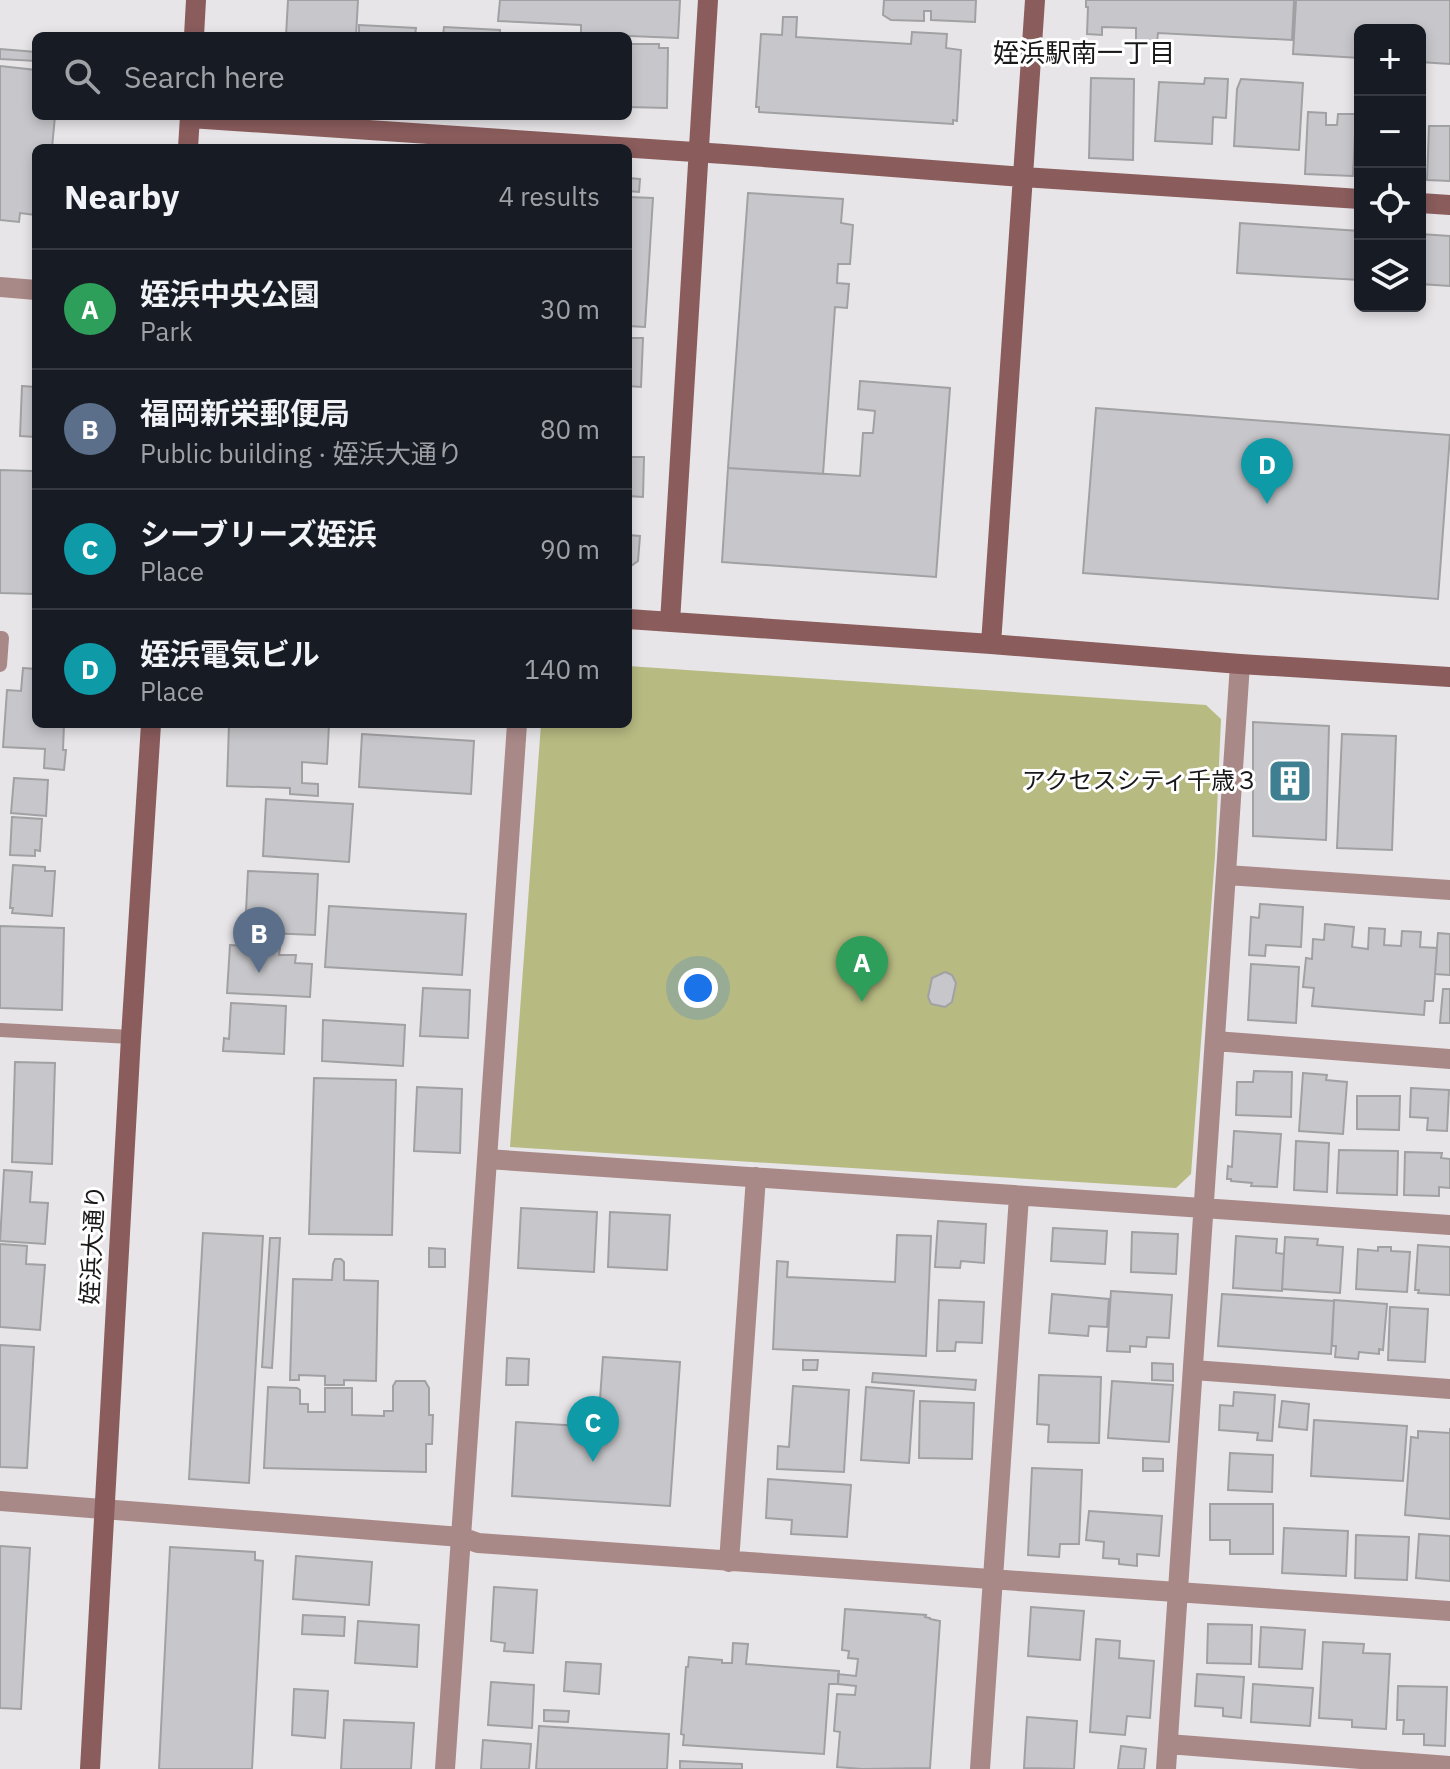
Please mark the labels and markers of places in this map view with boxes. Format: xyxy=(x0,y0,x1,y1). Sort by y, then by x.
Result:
pin: D xyxy=(1241,438,1293,504)
building icon: アクセスシティ千歳３ xyxy=(1266,757,1314,805)
place label: アクセスシティ千歳３ xyxy=(1022,764,1259,796)
pin: B xyxy=(233,907,285,973)
pin: A xyxy=(836,936,888,1002)
pin: C xyxy=(567,1396,619,1462)

